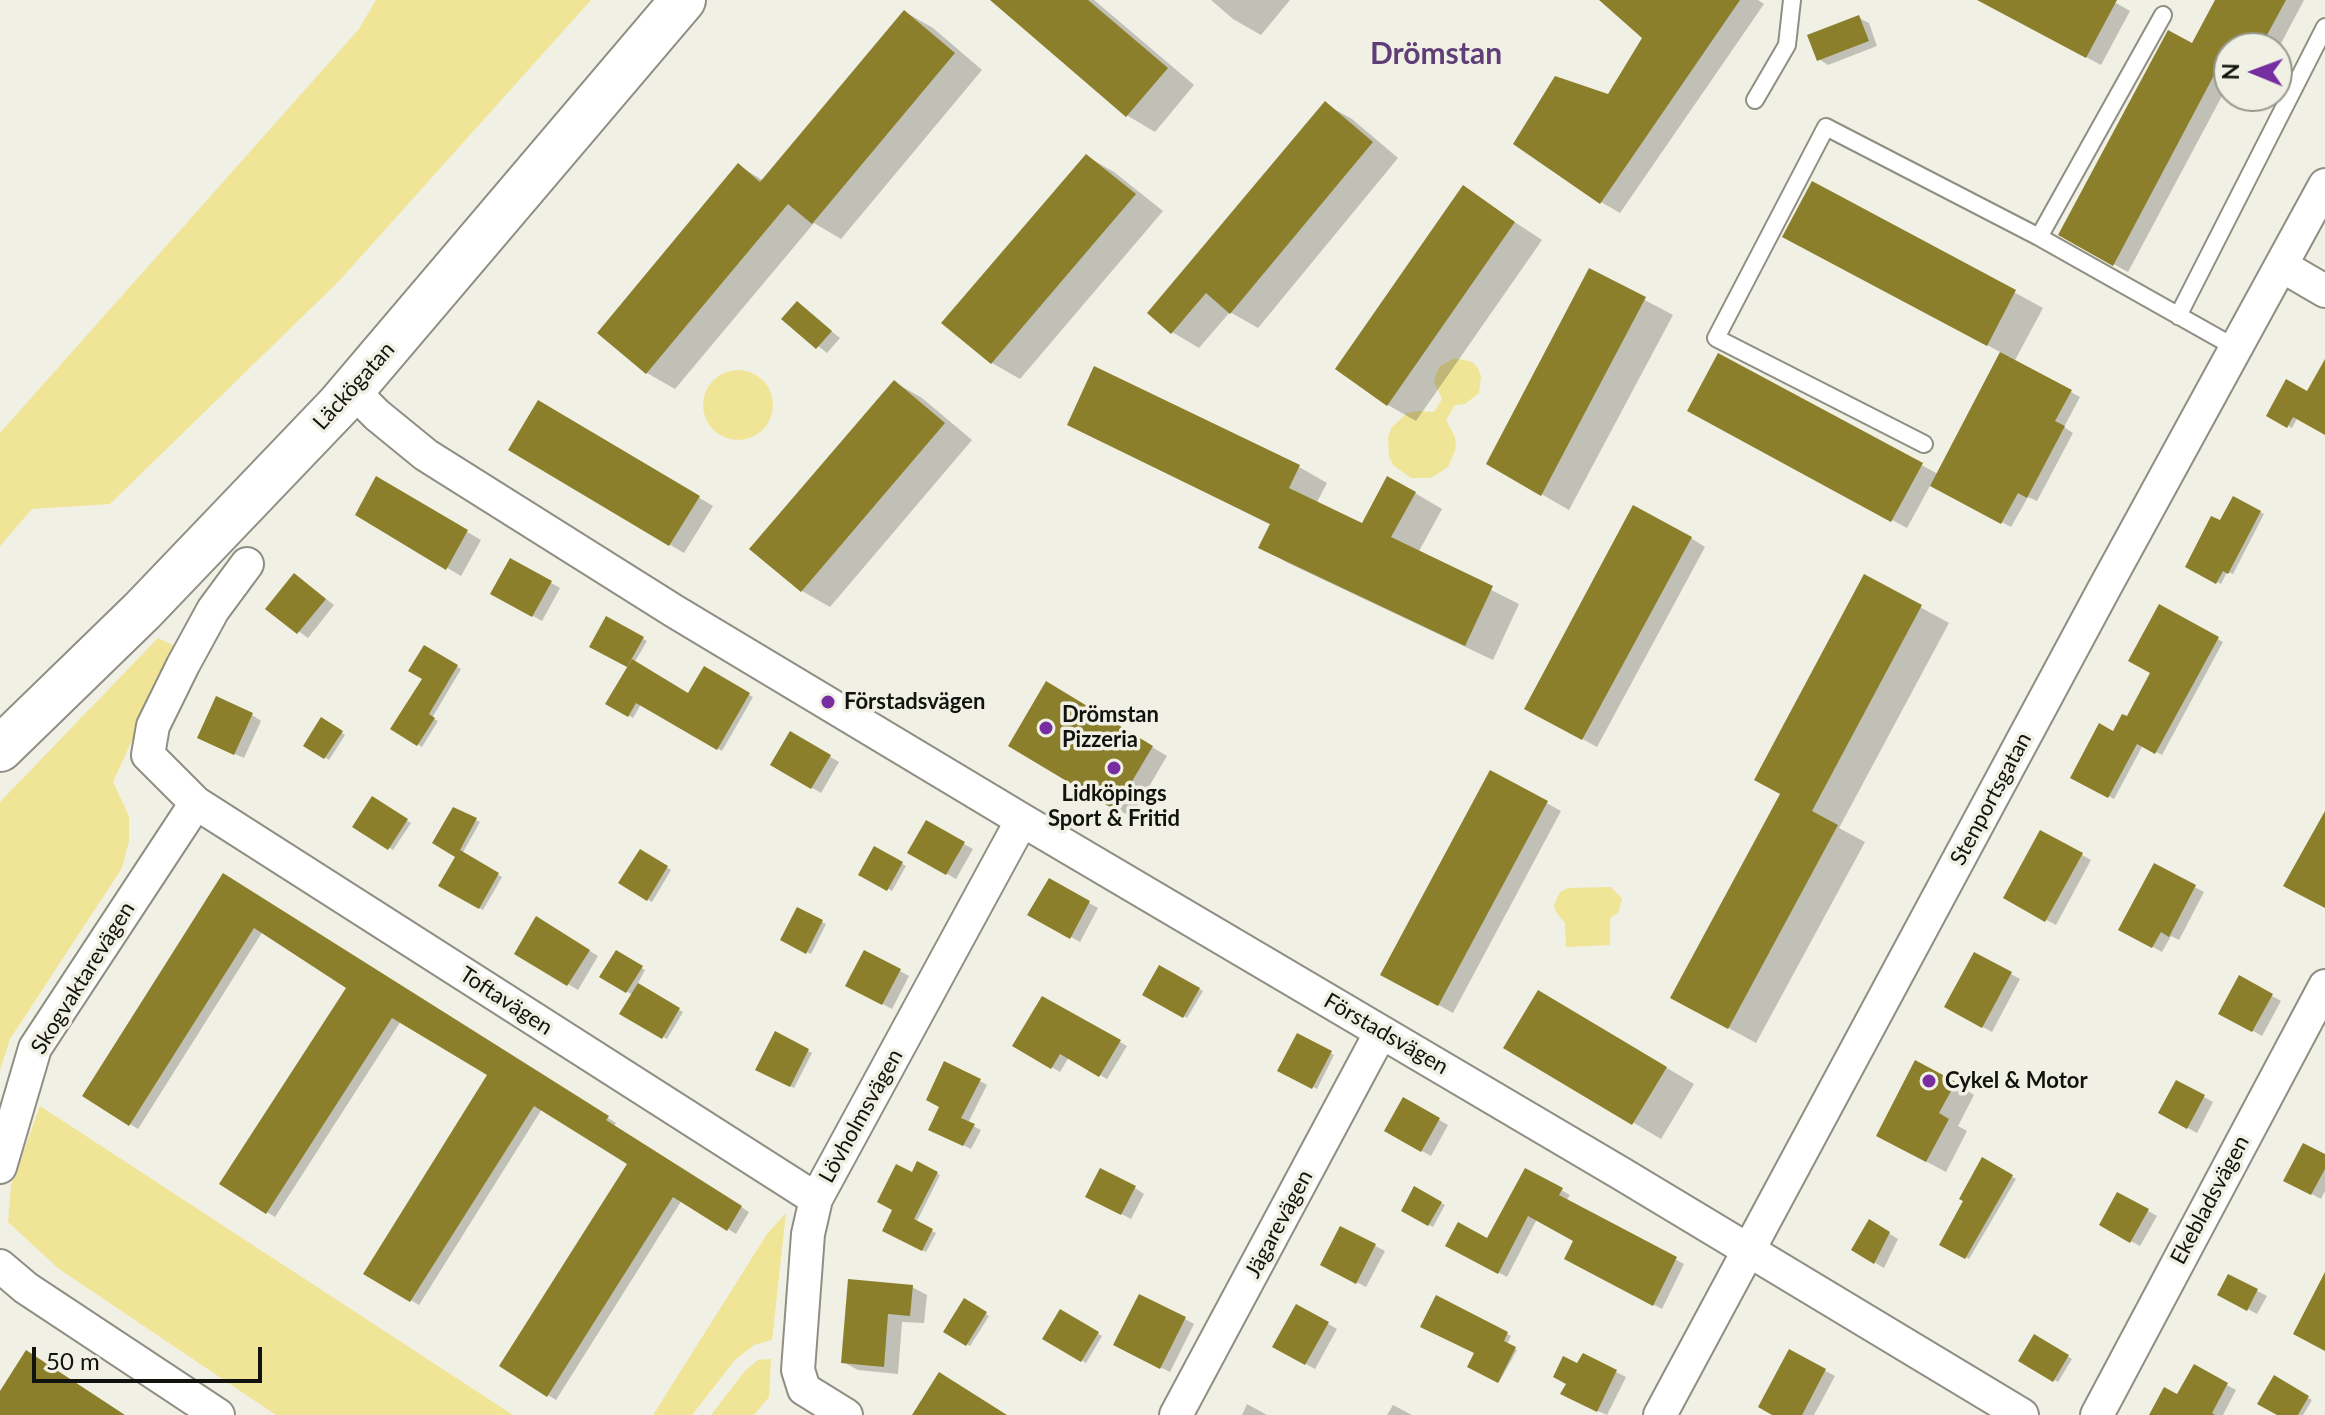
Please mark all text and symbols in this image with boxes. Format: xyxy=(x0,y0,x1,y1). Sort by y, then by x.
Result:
north arrow xyxy=(2213,32,2293,112)
district label: Drömstan xyxy=(1370,36,1502,72)
text: N xyxy=(2217,63,2244,80)
street label: Läckögatan xyxy=(308,337,400,435)
place label: Förstadsvägen xyxy=(844,689,985,715)
marker: Förstadsvägen xyxy=(819,693,837,711)
place label: Drömstan Pizzeria xyxy=(1062,702,1159,754)
marker: Drömstan Pizzeria xyxy=(1037,719,1055,737)
street label: Stenportsgatan xyxy=(1945,728,2037,870)
marker: Lidköpings Sport & Fritid xyxy=(1105,759,1123,777)
place label: Lidköpings Sport & Fritid xyxy=(1048,781,1180,832)
street label: Skogvaktarevägen xyxy=(26,897,140,1059)
street label: Toftavägen xyxy=(455,961,557,1041)
street label: Förstadsvägen xyxy=(1319,988,1453,1080)
street label: Lövholmsvägen xyxy=(813,1045,909,1187)
place label: Cykel & Motor xyxy=(1945,1068,2088,1094)
marker: Cykel & Motor xyxy=(1920,1072,1938,1090)
street label: Ekebladsvägen xyxy=(2165,1131,2255,1269)
street label: Jägarevägen xyxy=(1240,1166,1318,1282)
scale bar xyxy=(36,1331,266,1381)
text: 50 m xyxy=(46,1346,100,1375)

